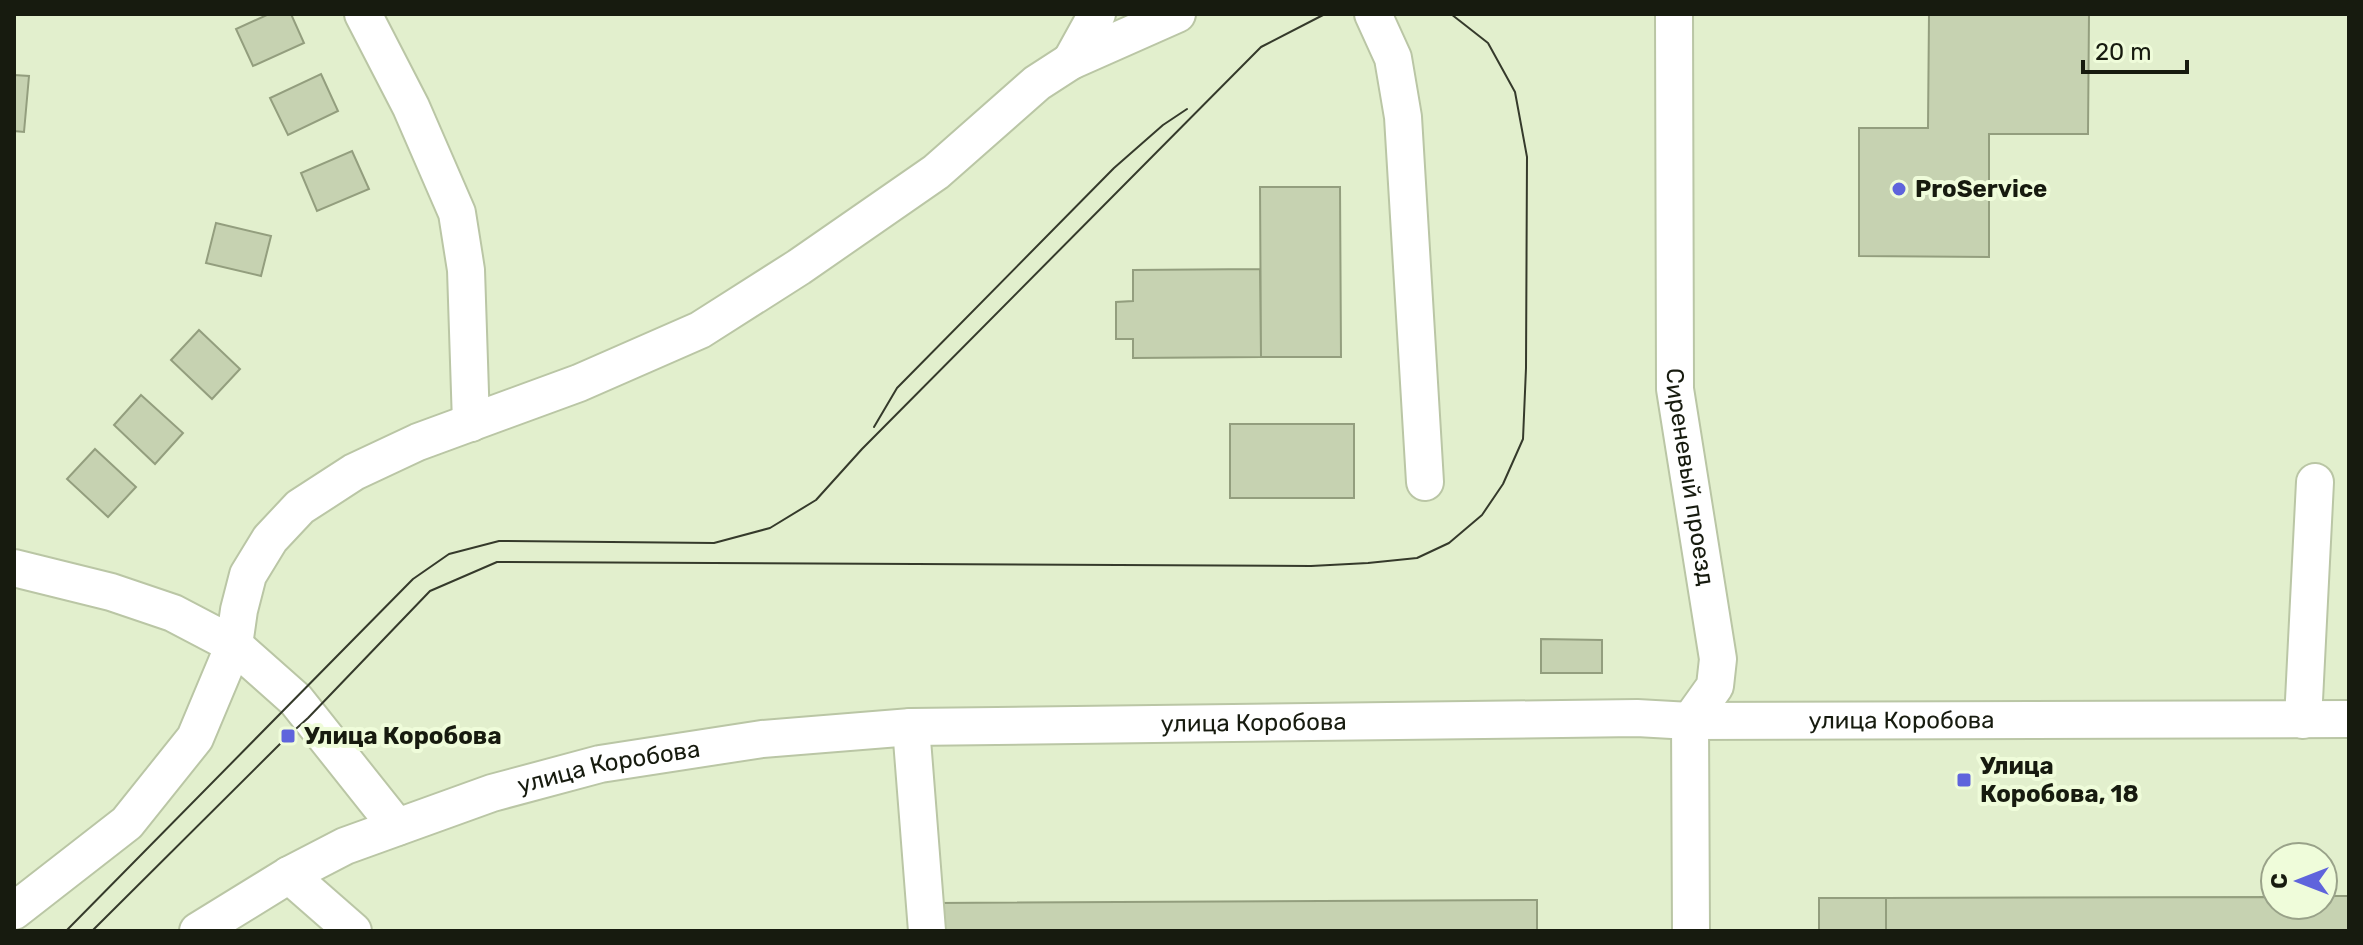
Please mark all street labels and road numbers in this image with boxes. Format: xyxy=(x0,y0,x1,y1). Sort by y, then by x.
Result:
street label: Сиреневый проезд xyxy=(1660,368,1720,588)
street label: улица Коробова xyxy=(1808,706,1994,735)
street label: улица Коробова xyxy=(1160,708,1347,738)
street label: улица Коробова xyxy=(514,735,702,800)

